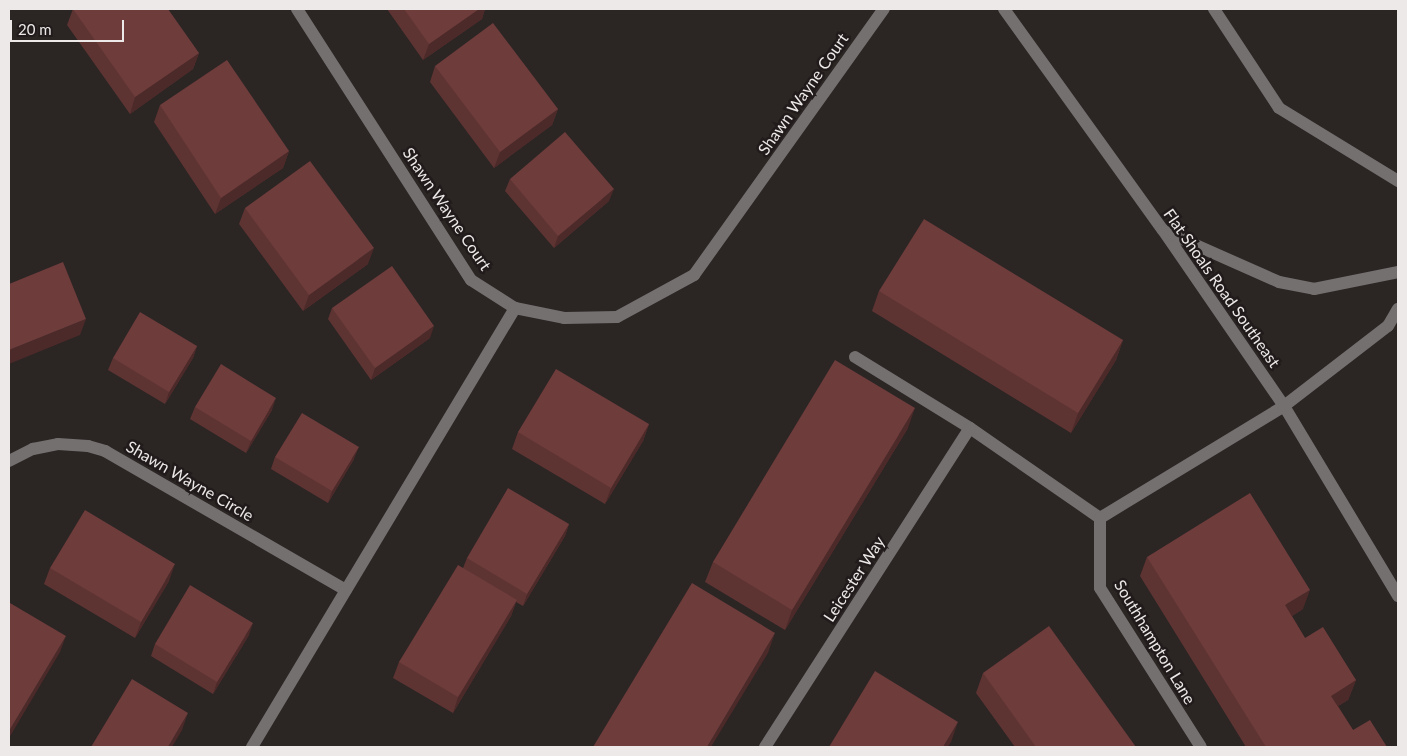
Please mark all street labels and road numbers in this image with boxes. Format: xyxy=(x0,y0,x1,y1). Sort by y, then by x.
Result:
street label: Shawn Wayne Court xyxy=(754,29,852,159)
street label: Shawn Wayne Court xyxy=(399,144,495,274)
street label: Flat Shoals Road Southeast xyxy=(1160,205,1284,371)
street label: Shawn Wayne Circle xyxy=(123,437,257,525)
street label: Leicester Way xyxy=(819,532,889,626)
street label: Southhampton Lane xyxy=(1110,576,1200,708)

